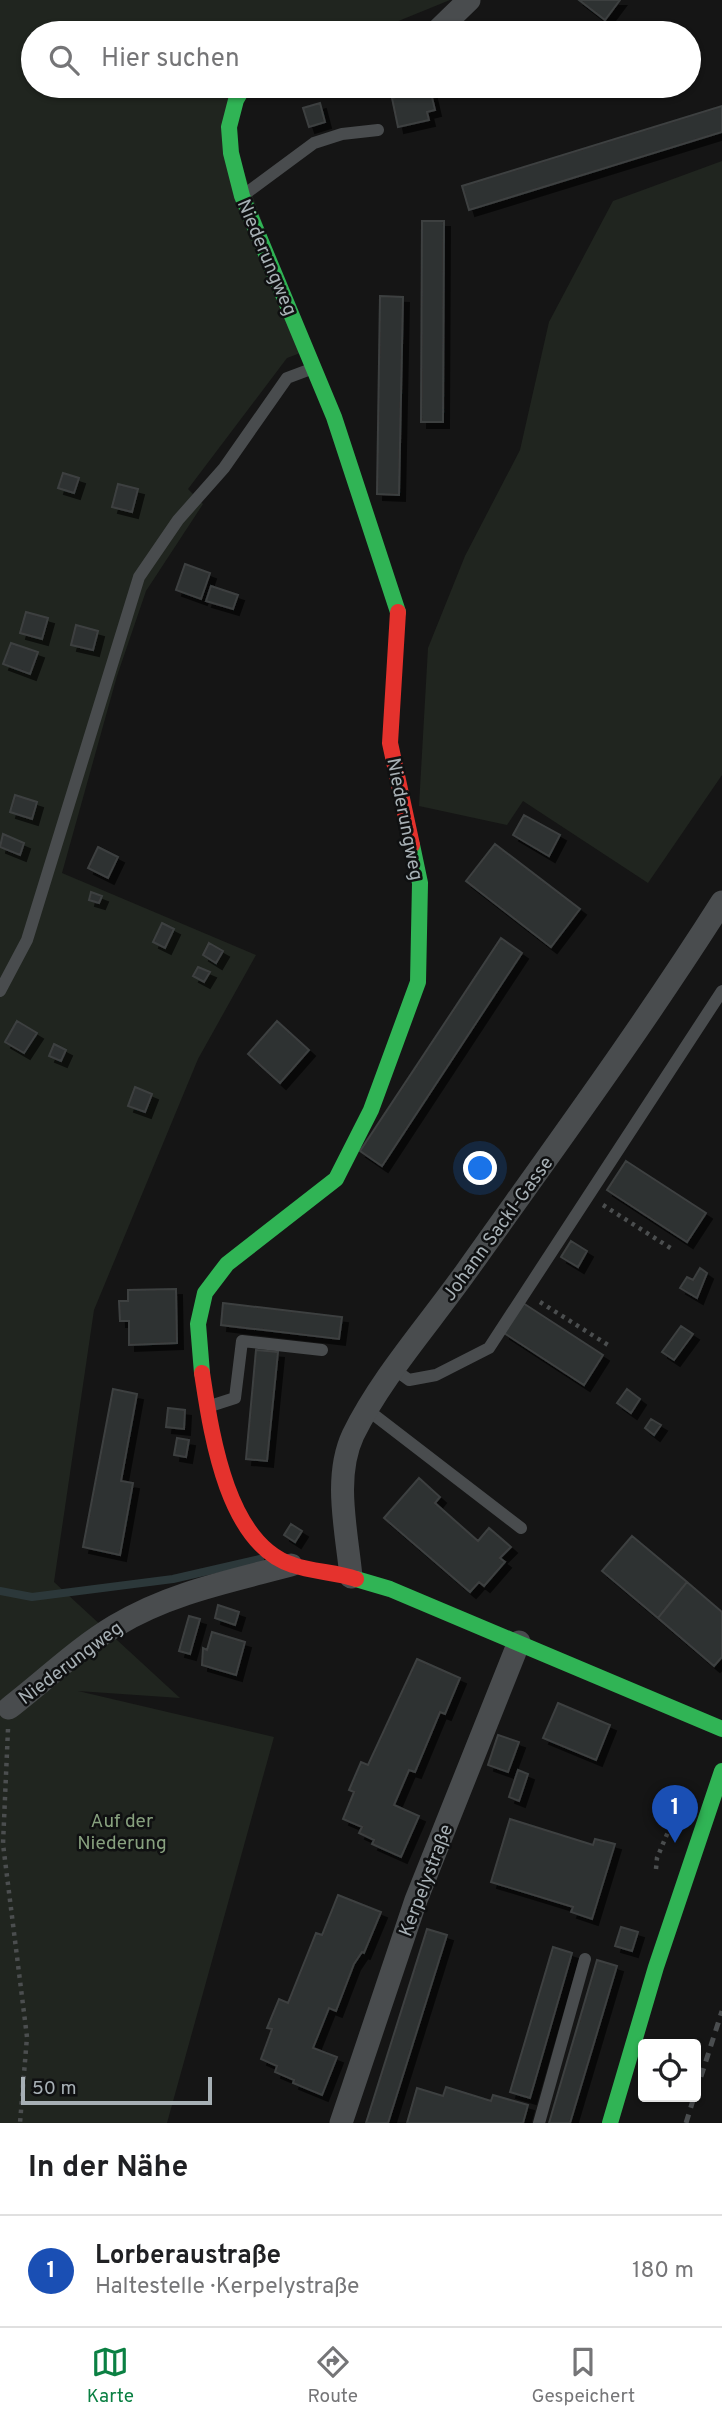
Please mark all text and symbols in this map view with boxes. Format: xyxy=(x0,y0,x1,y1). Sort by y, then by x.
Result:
search box xyxy=(21,21,701,98)
icon: search xyxy=(45,41,83,79)
text: Hier suchen xyxy=(101,43,240,76)
street label: Niederungweg xyxy=(231,196,301,320)
street label: Niederungweg xyxy=(380,756,428,883)
your location xyxy=(463,1151,497,1185)
street label: Johann Sackl-Gasse xyxy=(438,1152,559,1306)
street label: Niederungweg xyxy=(14,1617,128,1711)
pin: 1 xyxy=(652,1785,698,1843)
park label: Auf der Niederung xyxy=(77,1810,167,1856)
street label: Kerpelystraße xyxy=(394,1821,459,1940)
map controls xyxy=(638,2039,701,2102)
button: locate xyxy=(638,2039,701,2102)
scale bar xyxy=(21,2074,212,2106)
text: 50 m xyxy=(32,2077,77,2101)
text: In der Nähe xyxy=(28,2150,188,2187)
text: Lorberaustraße xyxy=(95,2240,281,2273)
text: 1 xyxy=(46,2257,56,2286)
text: 180 m xyxy=(632,2257,694,2286)
text: Haltestelle · Kerpelystraße xyxy=(95,2273,359,2302)
tab: Karte xyxy=(87,2343,134,2409)
tab: Route xyxy=(307,2343,358,2409)
tab: Gespeichert xyxy=(531,2343,635,2409)

